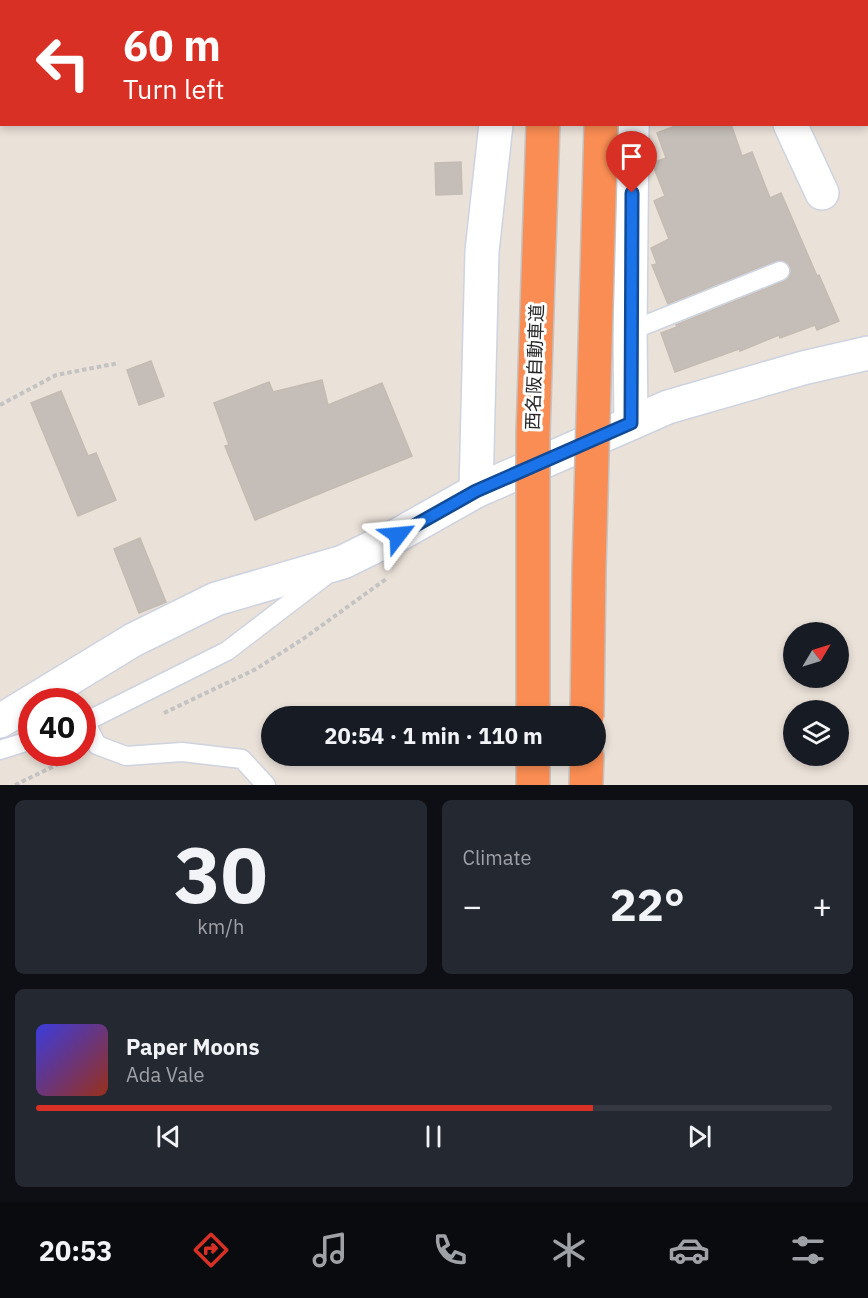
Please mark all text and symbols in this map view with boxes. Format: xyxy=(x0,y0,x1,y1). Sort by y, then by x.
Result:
text: 60 m xyxy=(123,18,221,73)
icon: left xyxy=(24,24,102,102)
text: Turn left xyxy=(123,71,224,106)
pin xyxy=(606,131,657,193)
icon: arrive xyxy=(615,140,648,173)
street label: 西名阪自動車道 xyxy=(521,304,548,430)
position arrow xyxy=(366,503,430,567)
north arrow xyxy=(783,622,849,688)
map controls xyxy=(783,622,849,766)
speed limit sign: 40 xyxy=(18,688,96,766)
button: layers xyxy=(783,700,849,766)
text: 20:54 · 1 min · 110 m xyxy=(324,721,543,750)
text: 30 xyxy=(174,823,268,924)
text: Climate xyxy=(463,844,531,871)
text: 22° xyxy=(610,875,685,933)
text: − xyxy=(463,884,482,927)
text: + xyxy=(812,884,832,927)
text: km/h xyxy=(197,913,244,940)
text: Paper Moons xyxy=(126,1032,259,1061)
text: Ada Vale xyxy=(126,1061,205,1088)
icon: previous xyxy=(152,1120,185,1153)
icon: pause xyxy=(417,1120,450,1153)
icon: next xyxy=(683,1120,716,1153)
icon: directions xyxy=(190,1229,232,1271)
icon: music xyxy=(309,1229,351,1271)
icon: phone xyxy=(429,1229,471,1271)
icon: climate xyxy=(548,1229,590,1271)
icon: car xyxy=(668,1229,710,1271)
icon: filters xyxy=(787,1229,829,1271)
text: 20:53 xyxy=(39,1233,112,1268)

